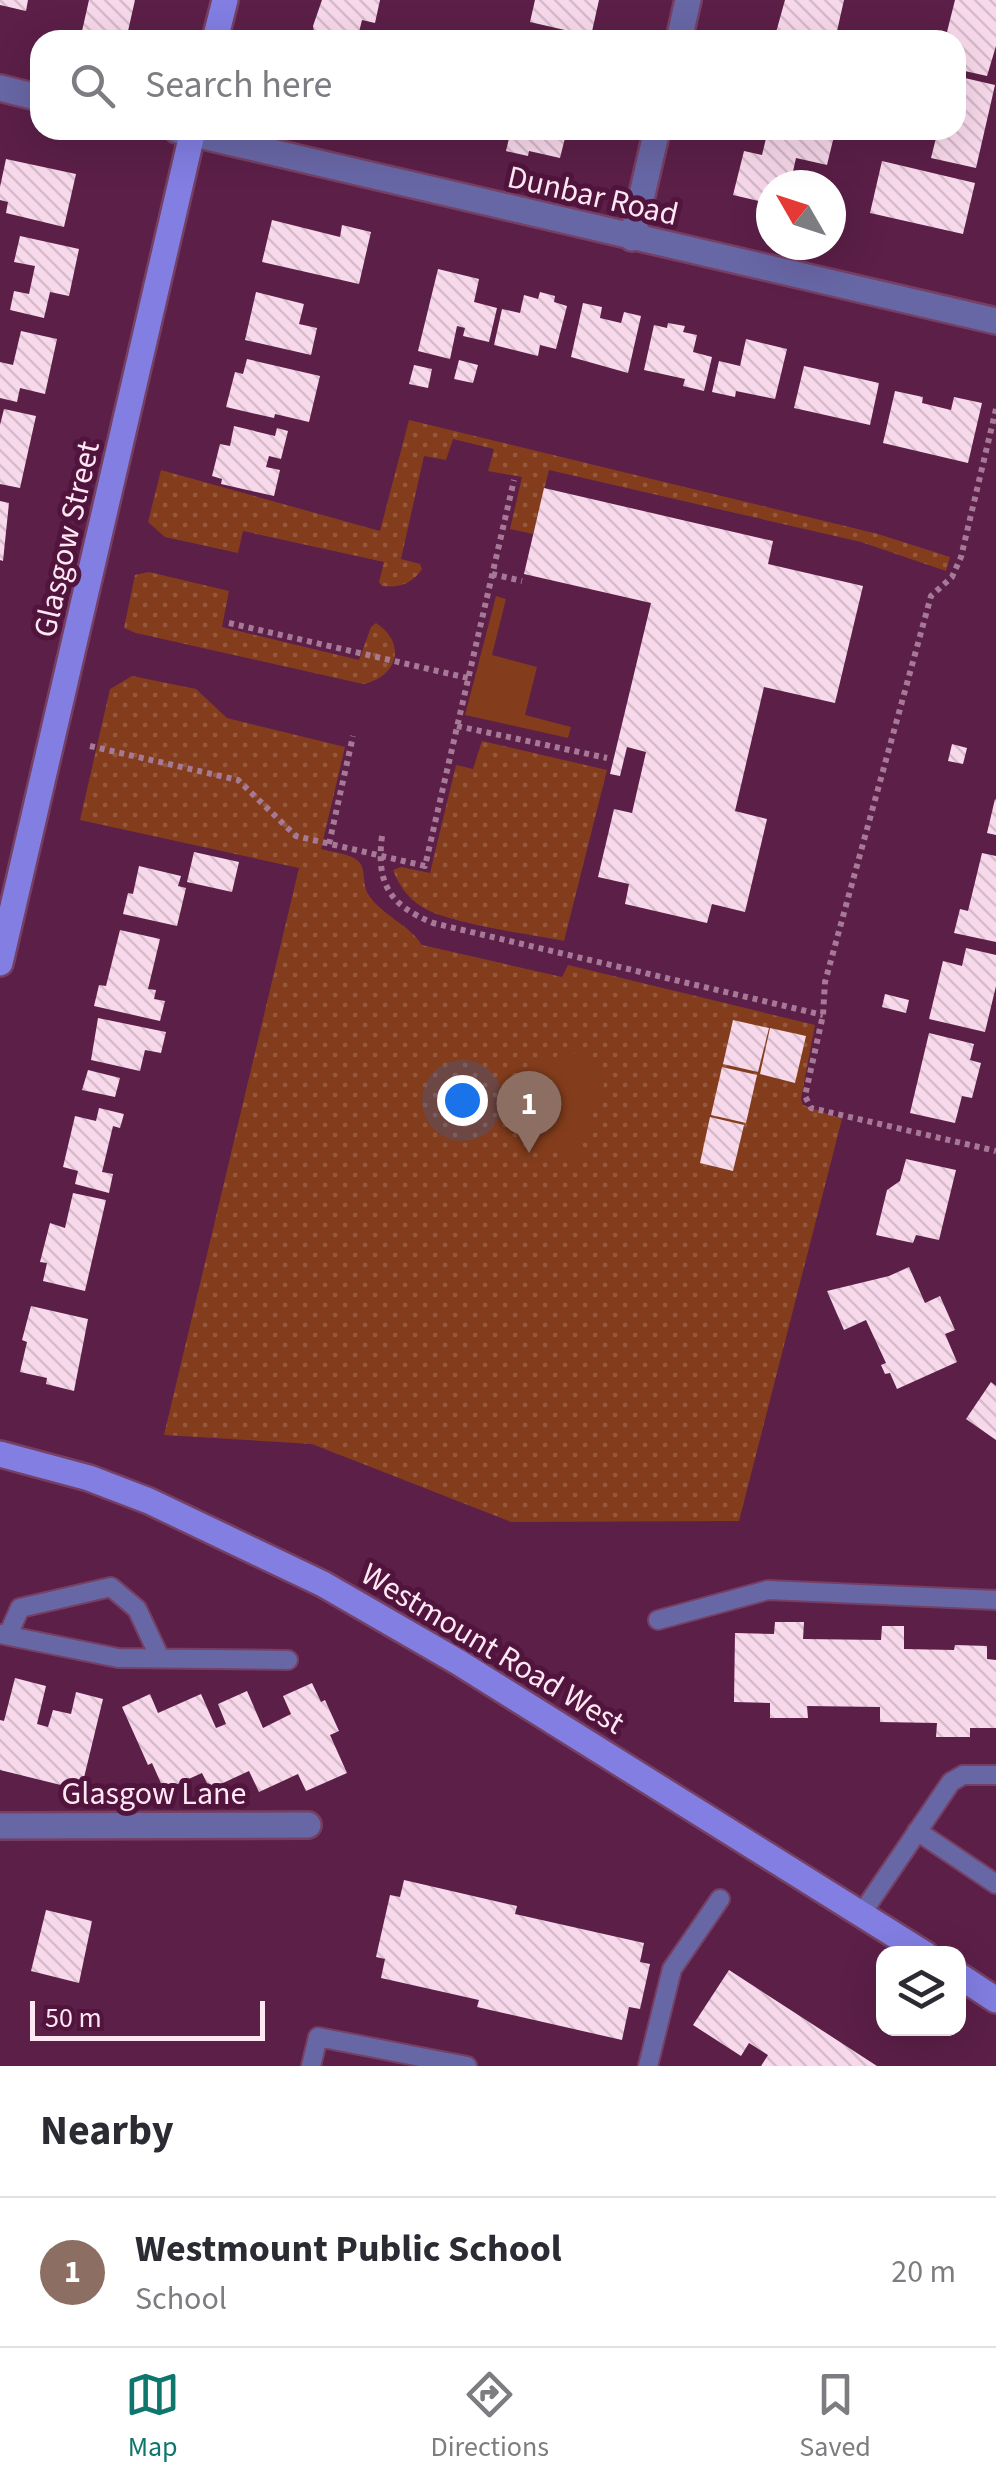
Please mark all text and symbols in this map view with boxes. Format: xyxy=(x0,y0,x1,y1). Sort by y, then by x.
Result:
search box xyxy=(30,30,966,140)
icon: search xyxy=(65,58,120,113)
text: Search here xyxy=(145,58,332,112)
street label: Dunbar Road xyxy=(503,154,683,238)
north arrow xyxy=(756,170,846,260)
street label: Glasgow Street xyxy=(22,436,112,642)
pin: 1 xyxy=(496,1070,562,1153)
your location xyxy=(437,1075,488,1126)
street label: Westmount Road West xyxy=(352,1552,633,1746)
street label: Glasgow Lane xyxy=(62,1771,246,1817)
map controls xyxy=(876,1946,966,2036)
button: layers xyxy=(876,1946,966,2036)
scale bar xyxy=(30,1996,265,2040)
text: 50 m xyxy=(45,1998,102,2038)
text: Nearby xyxy=(40,2101,174,2161)
text: Westmount Public School xyxy=(135,2222,562,2276)
text: 1 xyxy=(64,2249,81,2295)
text: 20 m xyxy=(891,2249,956,2295)
text: School xyxy=(135,2276,227,2322)
tab: Map xyxy=(125,2367,180,2467)
tab: Directions xyxy=(431,2367,549,2467)
tab: Saved xyxy=(799,2367,871,2467)

